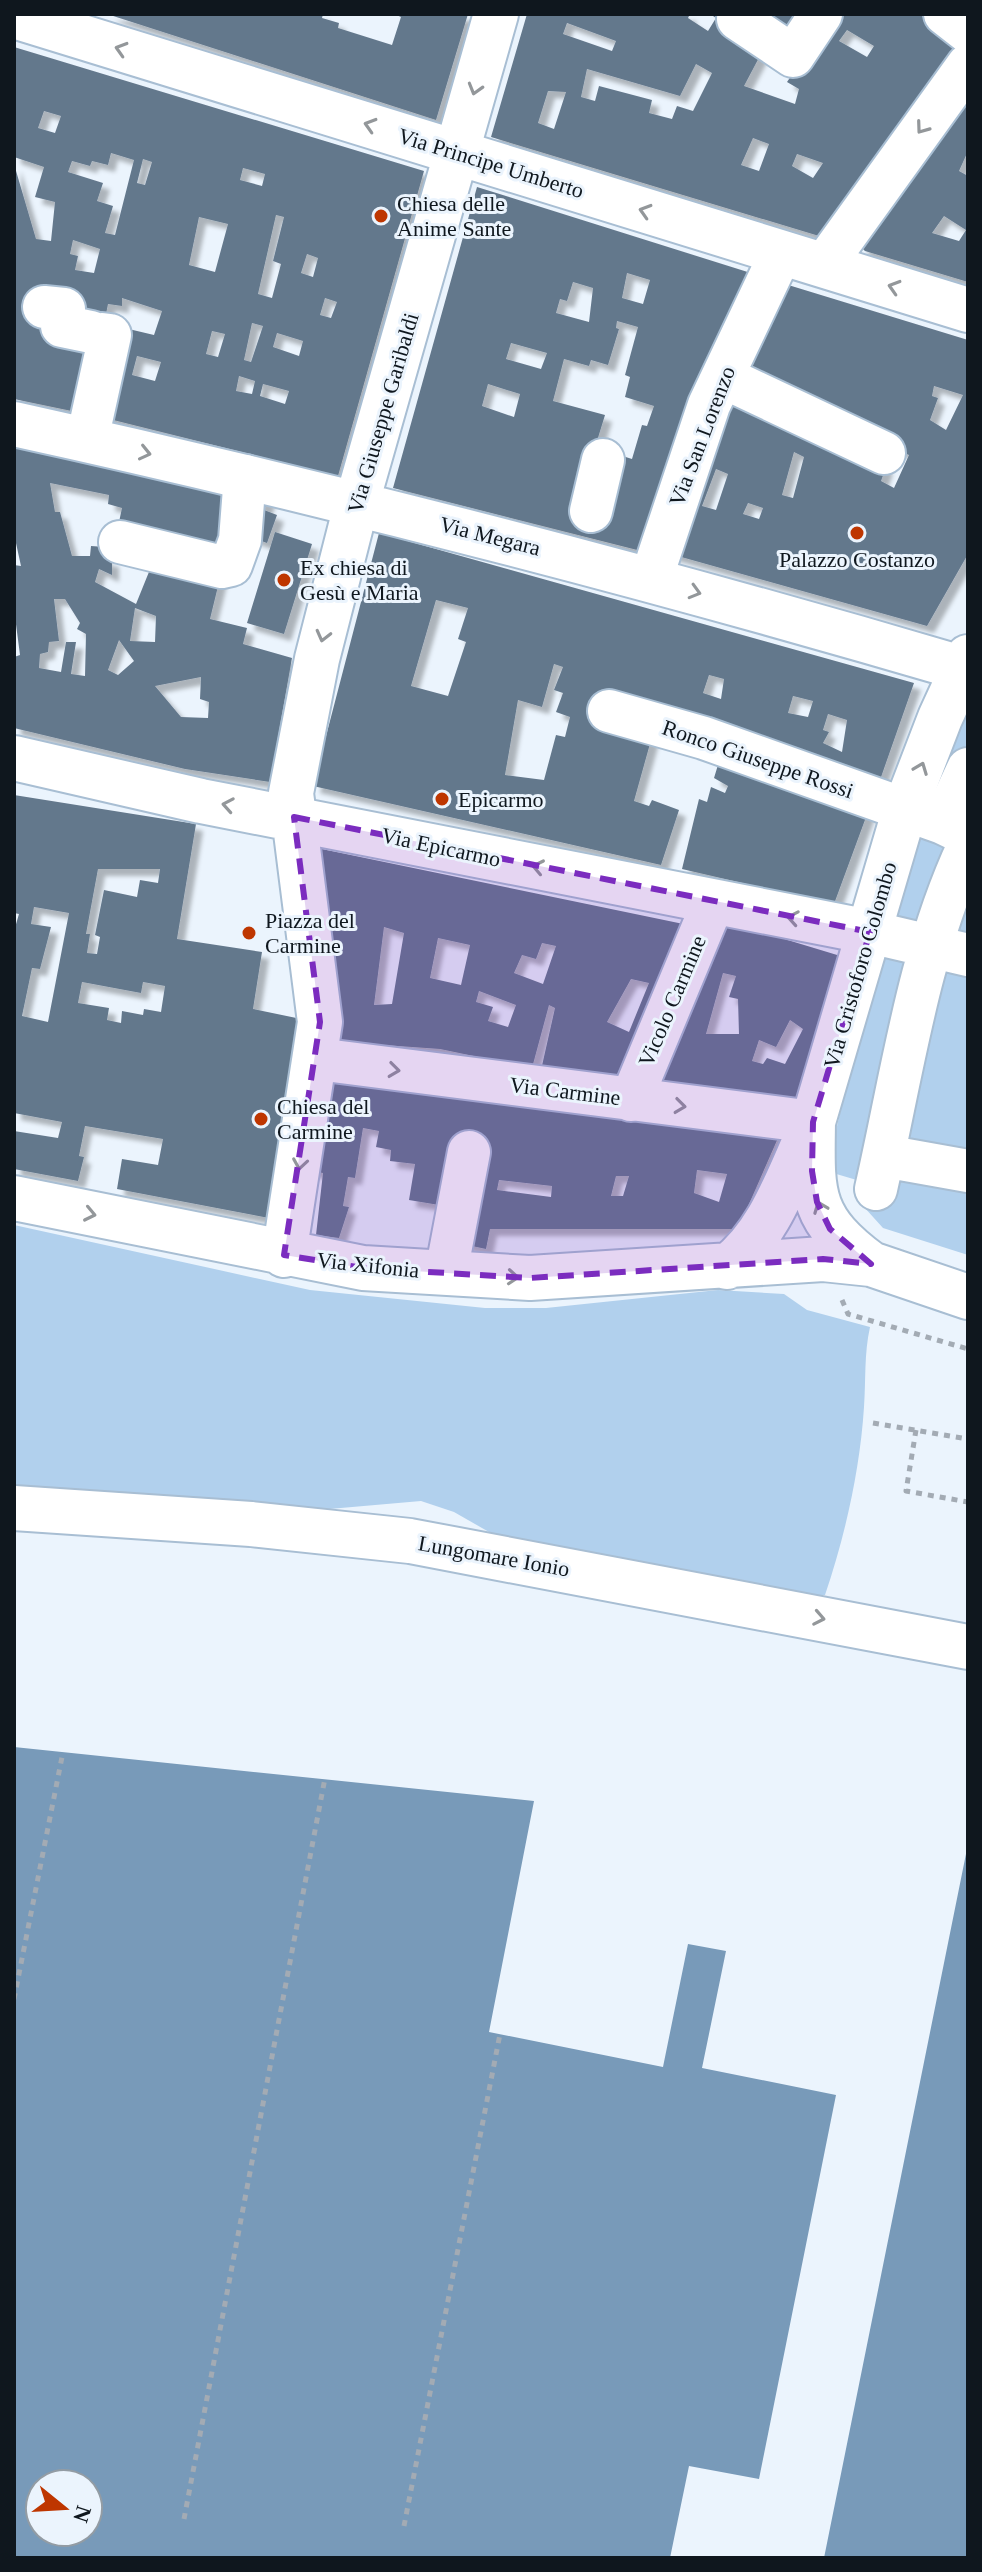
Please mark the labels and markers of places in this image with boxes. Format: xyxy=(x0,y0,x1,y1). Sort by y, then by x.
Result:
place label: Chiesa delle Anime Sante xyxy=(397,191,511,241)
marker: Chiesa delle Anime Sante xyxy=(372,207,390,225)
marker: Palazzo Costanzo xyxy=(848,524,866,542)
place label: Palazzo Costanzo xyxy=(779,547,935,572)
place label: Ex chiesa di Gesù e Maria xyxy=(300,555,419,605)
marker: Ex chiesa di Gesù e Maria xyxy=(275,571,293,589)
place label: Epicarmo xyxy=(458,787,544,812)
marker: Epicarmo xyxy=(433,790,451,808)
place label: Piazza del Carmine xyxy=(265,908,355,958)
marker: Piazza del Carmine xyxy=(240,924,258,942)
place label: Chiesa del Carmine xyxy=(277,1094,369,1144)
marker: Chiesa del Carmine xyxy=(252,1110,270,1128)

